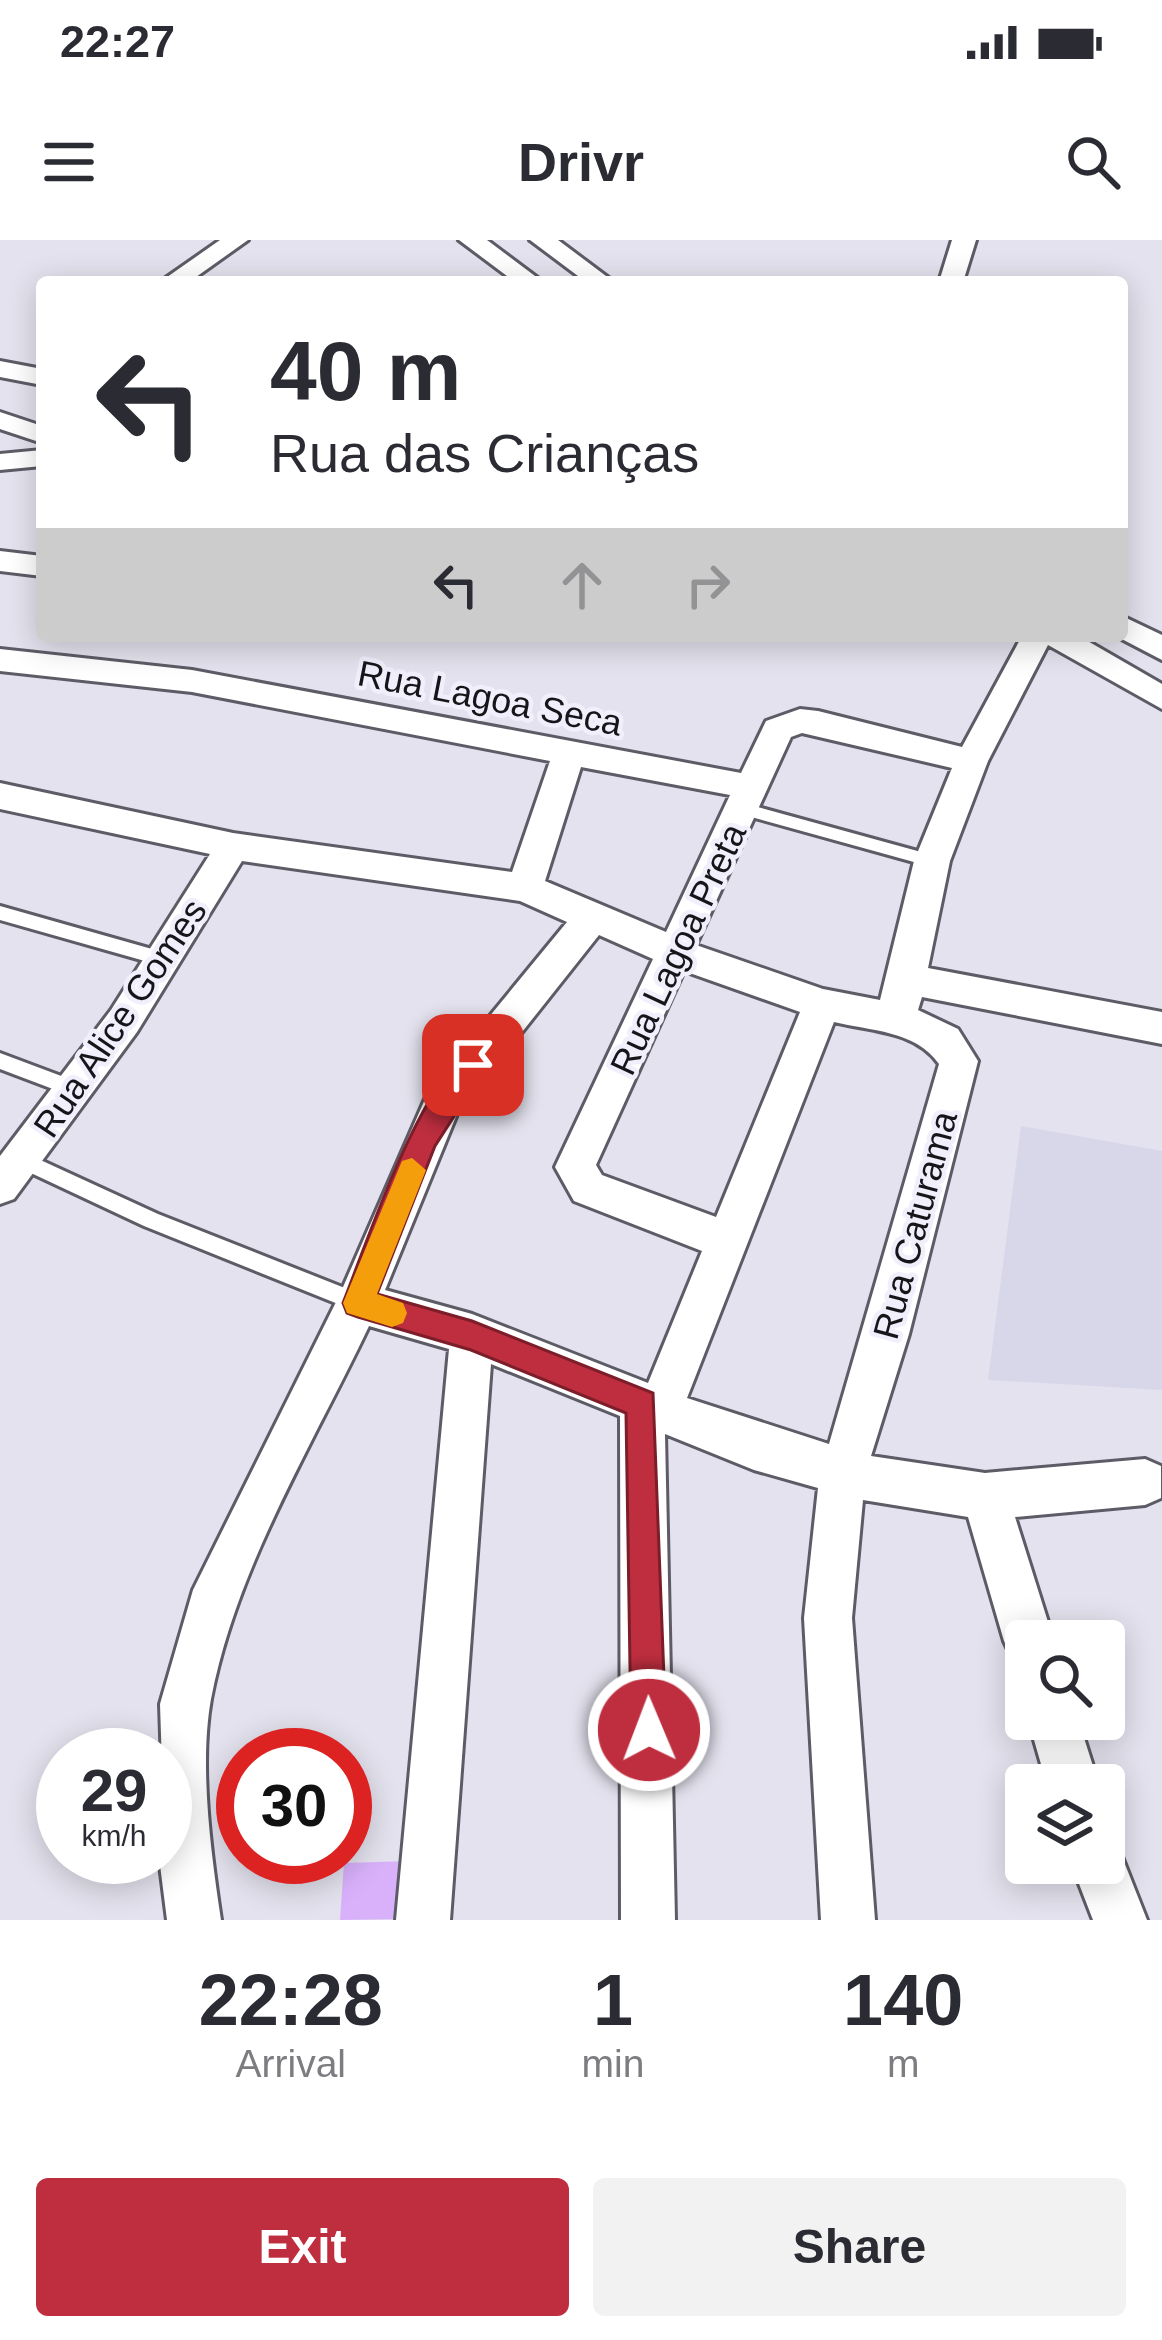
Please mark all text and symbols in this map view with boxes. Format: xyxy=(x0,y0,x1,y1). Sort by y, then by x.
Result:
text: 22:27 xyxy=(60,16,175,67)
icon: menu xyxy=(36,129,102,195)
icon: search xyxy=(1060,129,1126,195)
text: Drivr xyxy=(518,132,644,192)
icon: left xyxy=(72,324,228,480)
text: 40 m xyxy=(270,324,461,418)
text: Rua das Crianças xyxy=(270,423,699,483)
icon: left xyxy=(423,552,489,618)
icon: ahead xyxy=(549,552,615,618)
icon: right xyxy=(675,552,741,618)
street label: Rua Lagoa Seca xyxy=(354,652,627,744)
street label: Rua Lagoa Preta xyxy=(602,816,755,1081)
street label: Rua Alice Gomes xyxy=(25,891,215,1145)
pin xyxy=(422,1014,524,1116)
icon: arrive xyxy=(440,1032,506,1098)
street label: Rua Caturama xyxy=(865,1106,965,1343)
map controls xyxy=(1005,1620,1125,1884)
button: search xyxy=(1005,1620,1125,1740)
position arrow xyxy=(586,1667,712,1793)
speed limit sign: 30 xyxy=(216,1728,372,1884)
text: 29 xyxy=(81,1757,147,1824)
button: layers xyxy=(1005,1764,1125,1884)
text: km/h xyxy=(81,1819,147,1852)
text: 22:28 xyxy=(199,1960,383,2040)
text: 1 xyxy=(593,1960,633,2040)
text: 140 xyxy=(843,1960,963,2040)
text: Arrival xyxy=(236,2042,346,2085)
text: min xyxy=(582,2042,644,2085)
text: m xyxy=(887,2042,919,2085)
button: Exit xyxy=(36,2178,569,2316)
button: Share xyxy=(593,2178,1126,2316)

